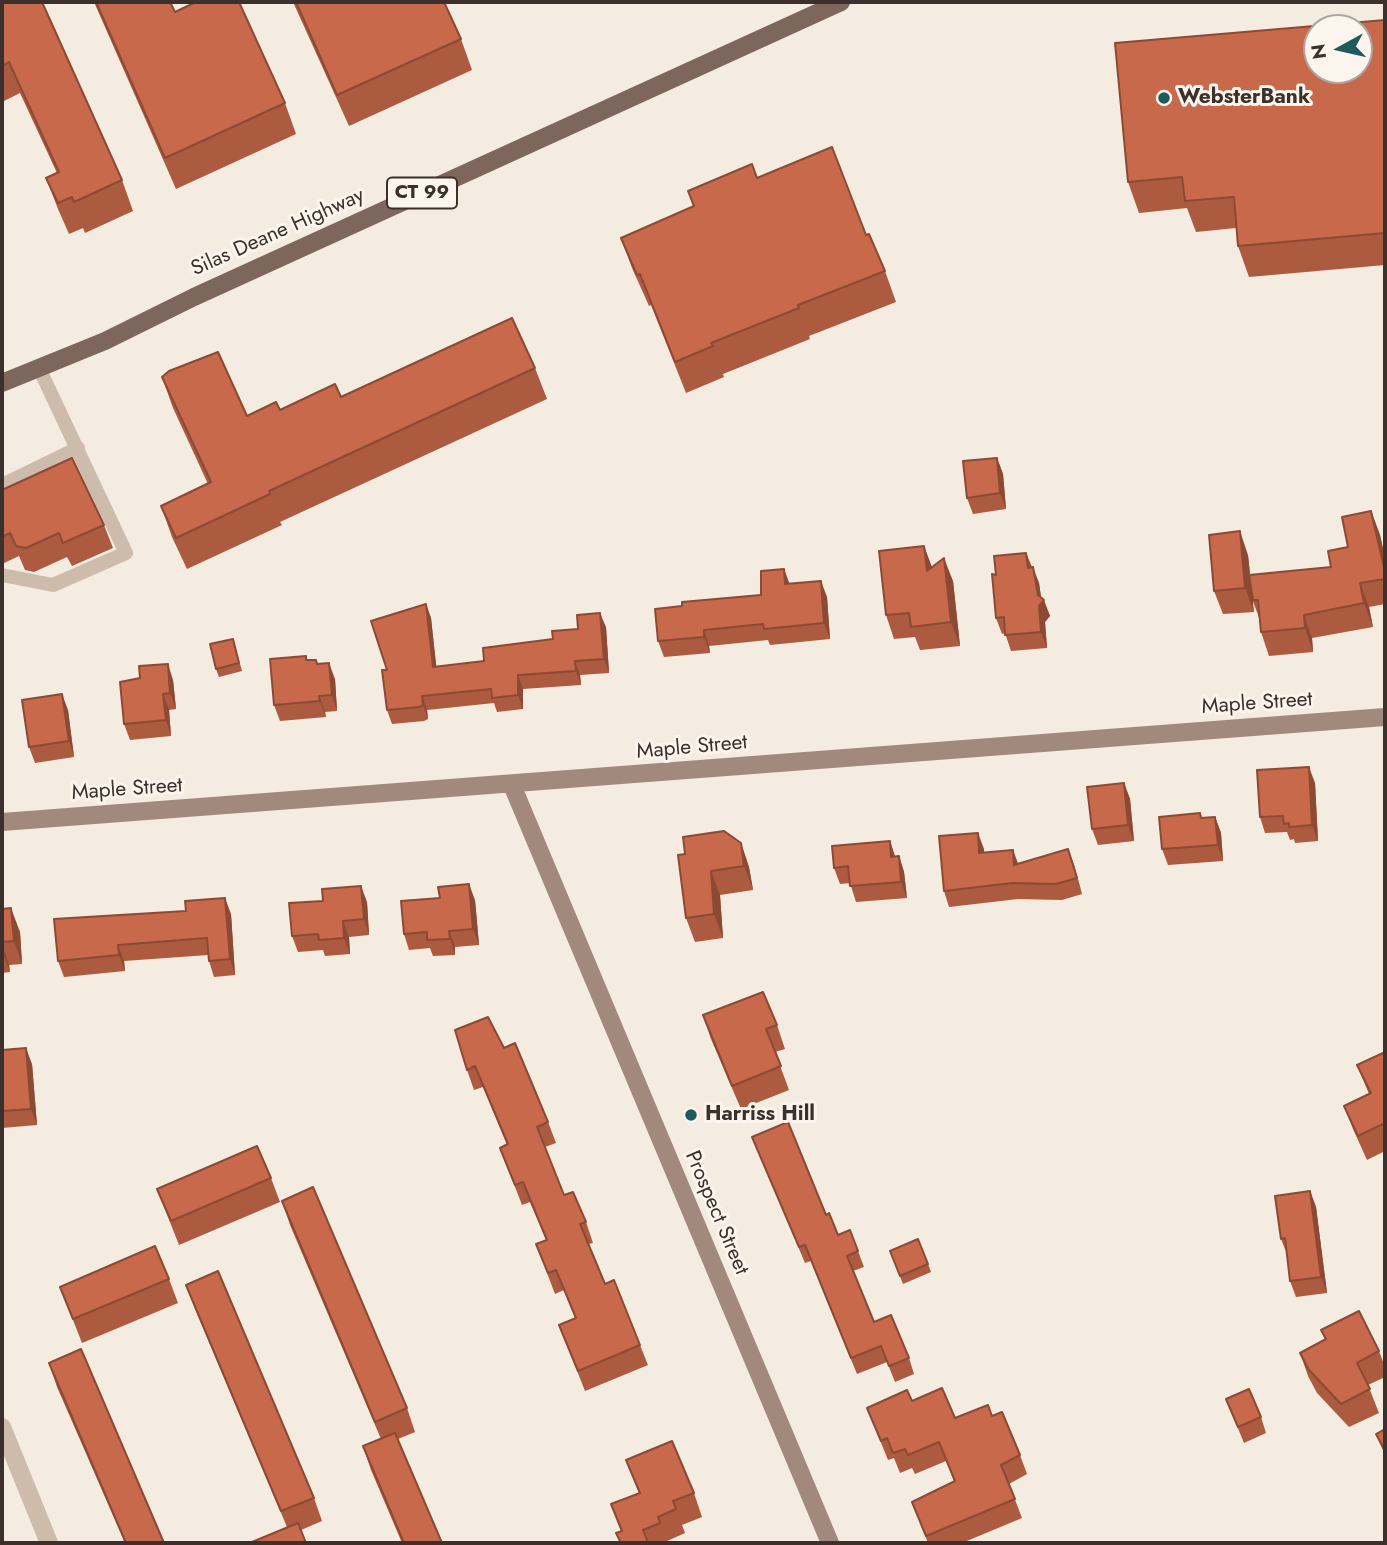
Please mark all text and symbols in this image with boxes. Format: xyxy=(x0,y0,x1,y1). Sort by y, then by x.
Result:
north arrow xyxy=(1303,14,1373,84)
text: N xyxy=(1304,42,1333,61)
place label: WebsterBank xyxy=(1178,85,1310,111)
marker: WebsterBank xyxy=(1156,90,1172,106)
road number: CT 99 xyxy=(387,178,457,209)
street label: Silas Deane Highway xyxy=(188,183,368,283)
street label: Maple Street xyxy=(1201,688,1313,720)
street label: Maple Street xyxy=(636,731,748,765)
street label: Maple Street xyxy=(71,774,183,806)
place label: Harriss Hill xyxy=(705,1102,815,1128)
marker: Harriss Hill xyxy=(683,1107,699,1123)
street label: Prospect Street xyxy=(679,1147,753,1279)

